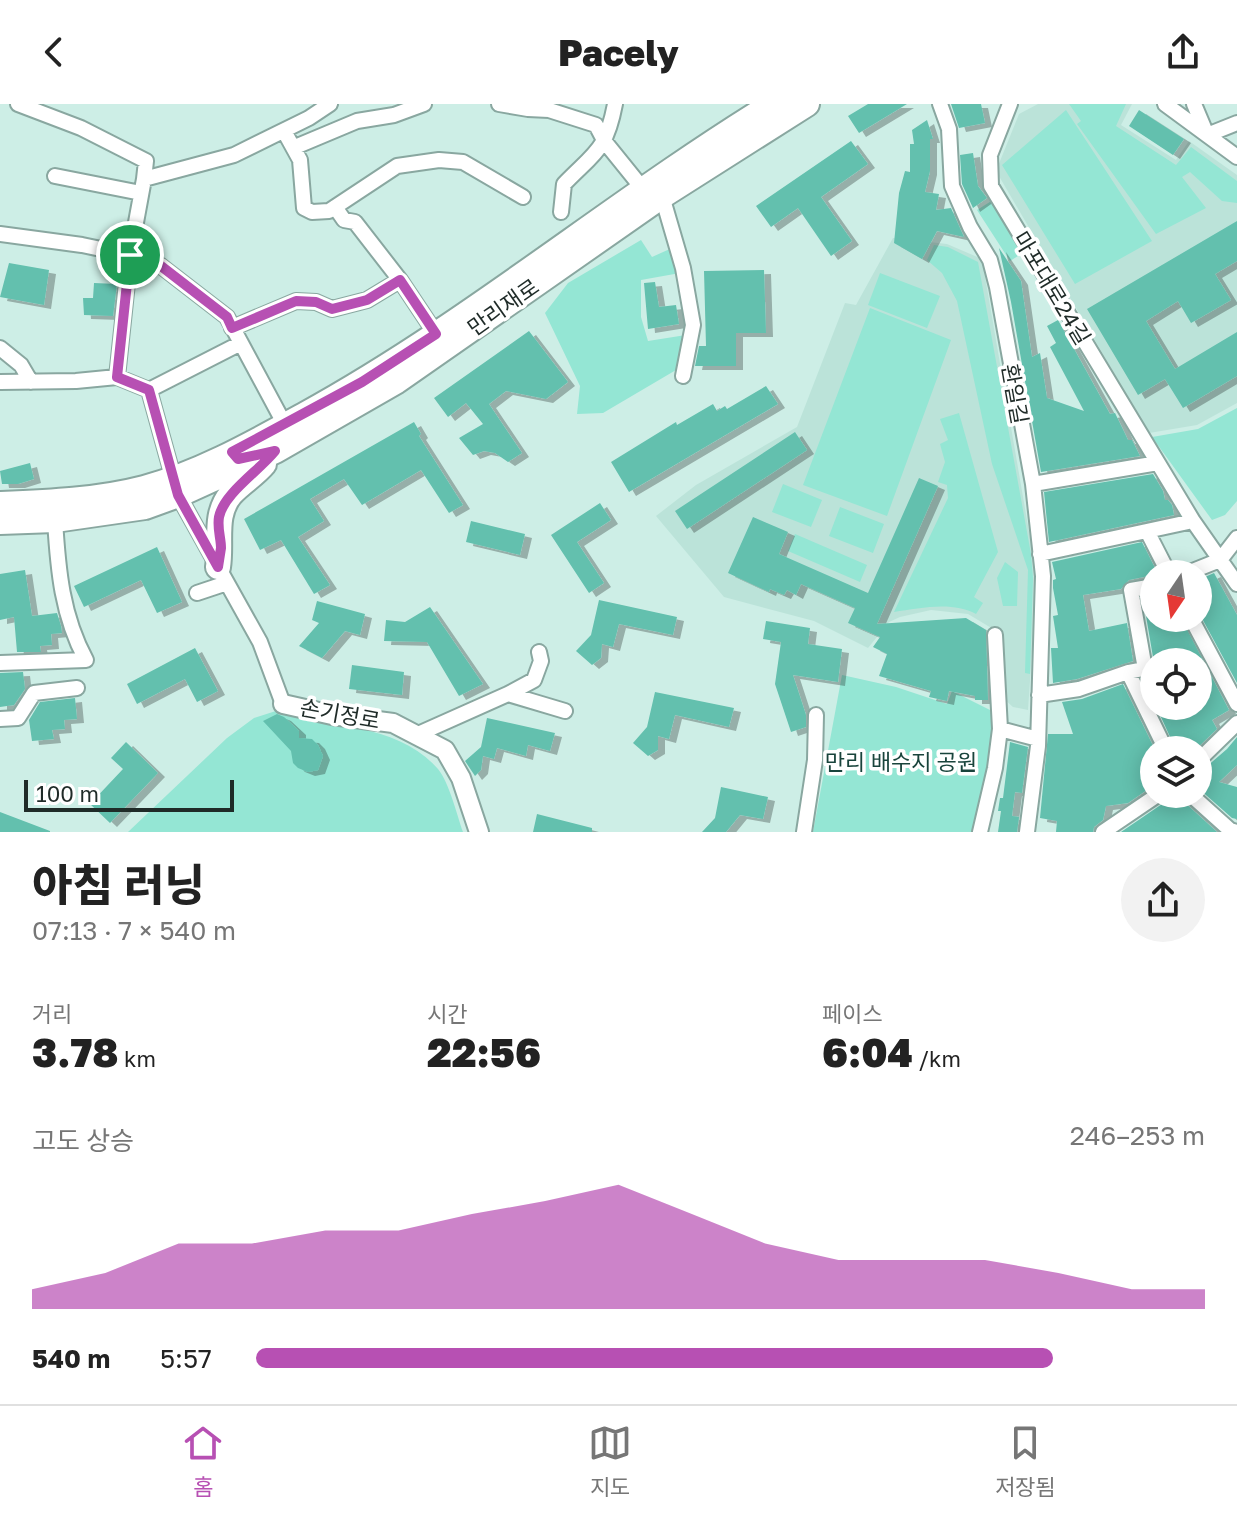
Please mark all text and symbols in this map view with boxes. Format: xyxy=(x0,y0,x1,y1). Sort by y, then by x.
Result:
icon: back xyxy=(32,30,76,74)
icon: share xyxy=(1161,30,1205,74)
text: Pacely xyxy=(558,31,679,74)
pin xyxy=(96,221,164,289)
street label: 마포대로24길 xyxy=(1008,226,1097,349)
icon: arrive xyxy=(108,233,152,277)
street label: 만리재로 xyxy=(462,272,544,341)
street label: 환일길 xyxy=(997,362,1034,426)
north arrow xyxy=(1140,560,1212,632)
map controls xyxy=(1140,560,1212,808)
button: locate xyxy=(1140,648,1212,720)
street label: 손기정로 xyxy=(298,693,382,734)
button: layers xyxy=(1140,736,1212,808)
park label: 만리 배수지 공원 xyxy=(825,748,977,775)
scale bar xyxy=(24,776,234,812)
text: 100 m xyxy=(36,780,99,807)
text: 아침 러닝 xyxy=(32,858,205,911)
button: share xyxy=(1121,858,1205,942)
text: 07:13 · 7 × 540 m xyxy=(32,915,236,946)
text: 거리 xyxy=(32,1000,72,1027)
text: 시간 xyxy=(427,1000,467,1027)
text: 페이스 xyxy=(822,1000,883,1027)
text: 3.78 xyxy=(32,1028,118,1076)
text: 22:56 xyxy=(427,1028,541,1076)
text: 6:04 xyxy=(822,1028,913,1076)
text: km xyxy=(118,1045,156,1072)
text: /km xyxy=(913,1045,961,1072)
text: 246–253 m xyxy=(1070,1120,1205,1151)
text: 고도 상승 xyxy=(32,1125,134,1156)
text: 540 m xyxy=(32,1343,110,1374)
text: 5:57 xyxy=(160,1343,212,1374)
tab: 홈 xyxy=(181,1421,225,1501)
tab: 지도 xyxy=(588,1421,632,1501)
tab: 저장됨 xyxy=(995,1421,1056,1501)

